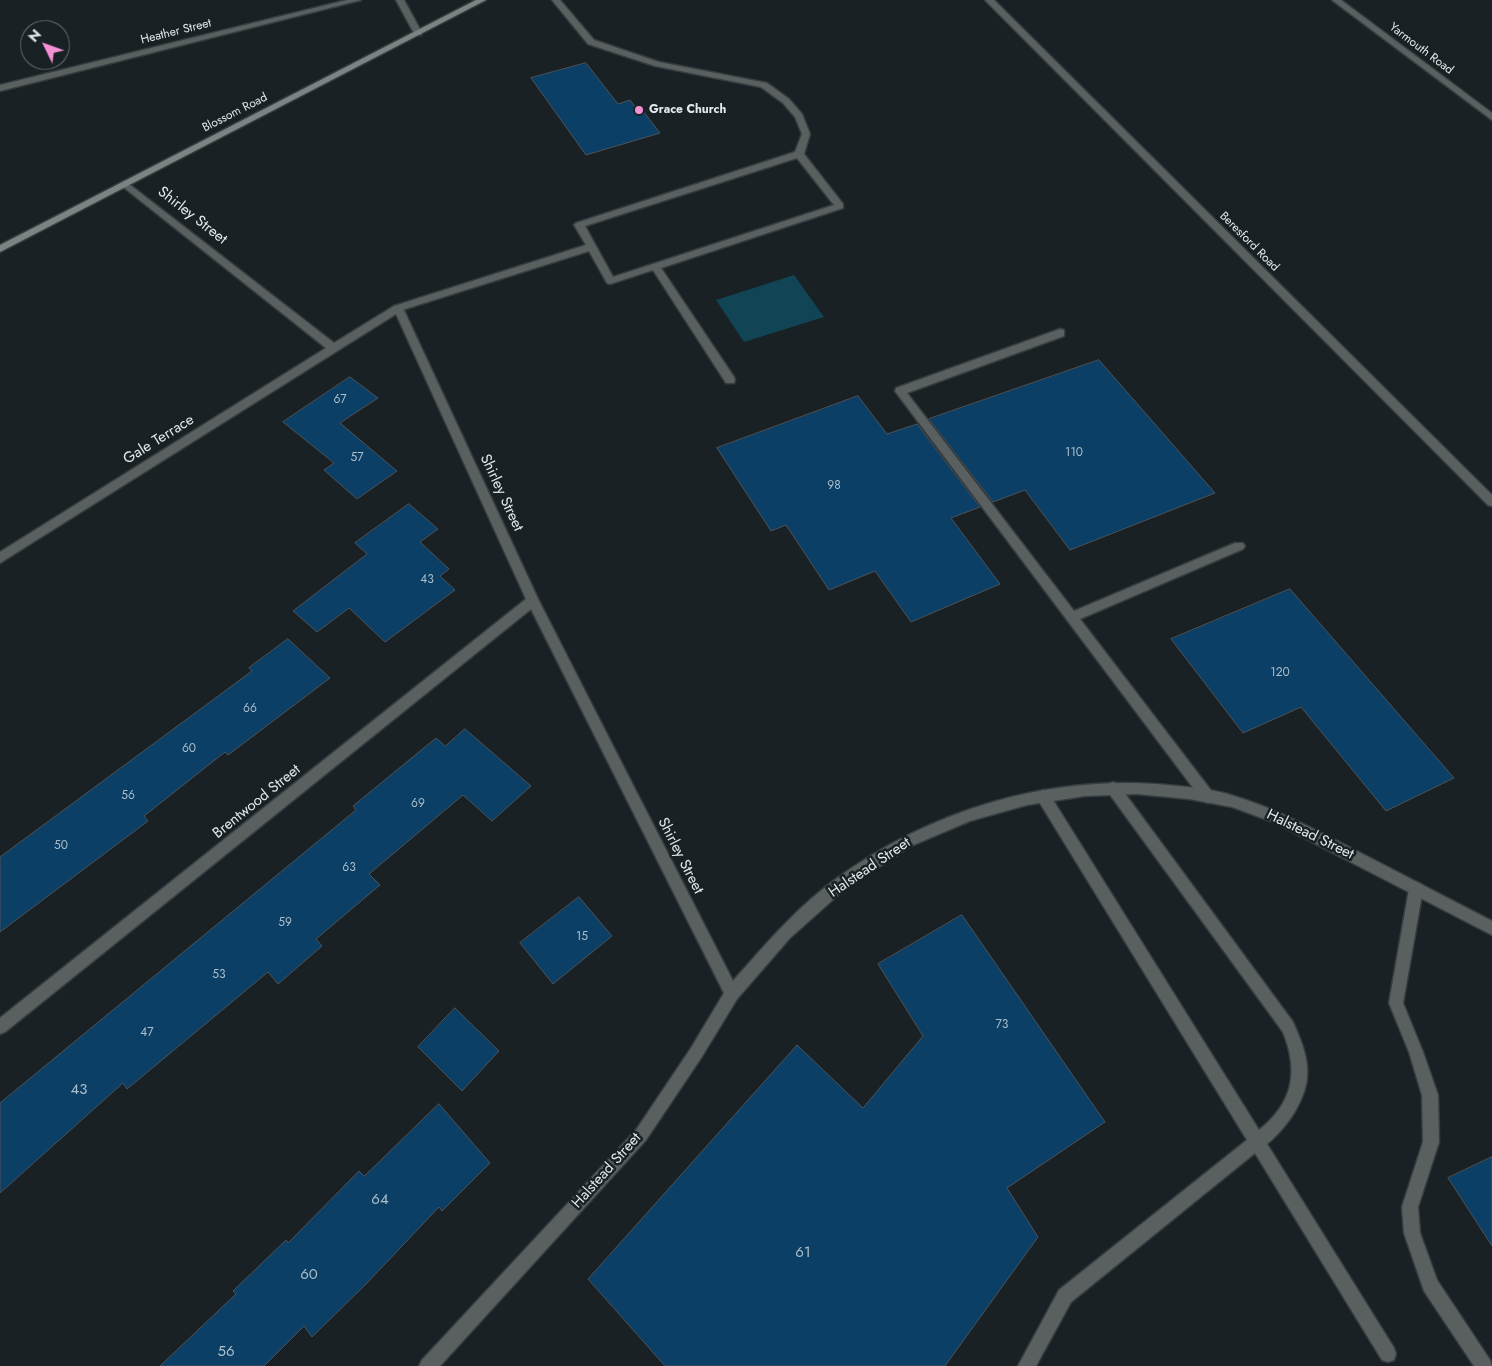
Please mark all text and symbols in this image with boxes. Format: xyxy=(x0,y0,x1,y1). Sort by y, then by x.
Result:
street label: Heather Street xyxy=(139,16,213,48)
north arrow xyxy=(20,20,70,70)
street label: Yarmouth Road xyxy=(1386,20,1456,78)
text: N xyxy=(23,25,46,46)
street label: Blossom Road xyxy=(200,90,270,136)
place label: Grace Church xyxy=(649,103,726,117)
marker: Grace Church xyxy=(633,104,645,116)
street label: Shirley Street xyxy=(154,183,230,249)
street label: Beresford Road xyxy=(1216,209,1282,275)
house number: 67 xyxy=(333,393,347,407)
street label: Gale Terrace xyxy=(120,411,198,469)
house number: 110 xyxy=(1065,446,1083,460)
house number: 57 xyxy=(350,451,364,465)
street label: Shirley Street xyxy=(475,452,527,534)
house number: 98 xyxy=(827,479,841,493)
house number: 43 xyxy=(420,573,434,587)
house number: 120 xyxy=(1270,666,1290,680)
house number: 66 xyxy=(243,702,257,716)
house number: 60 xyxy=(182,742,196,756)
street label: Brentwood Street xyxy=(209,761,305,843)
house number: 56 xyxy=(121,789,135,803)
house number: 69 xyxy=(411,797,425,811)
street label: Halstead Street xyxy=(1263,806,1357,864)
street label: Shirley Street xyxy=(653,815,707,897)
street label: Halstead Street xyxy=(826,834,914,902)
house number: 50 xyxy=(54,839,68,853)
house number: 63 xyxy=(342,861,356,875)
house number: 59 xyxy=(278,916,292,930)
house number: 15 xyxy=(576,930,588,944)
house number: 53 xyxy=(212,968,226,982)
house number: 73 xyxy=(996,1018,1008,1032)
house number: 47 xyxy=(140,1026,154,1040)
house number: 43 xyxy=(71,1081,87,1099)
street label: Halstead Street xyxy=(569,1130,645,1212)
house number: 64 xyxy=(371,1191,389,1209)
house number: 61 xyxy=(795,1244,811,1262)
house number: 60 xyxy=(300,1266,318,1284)
house number: 56 xyxy=(217,1343,235,1361)

